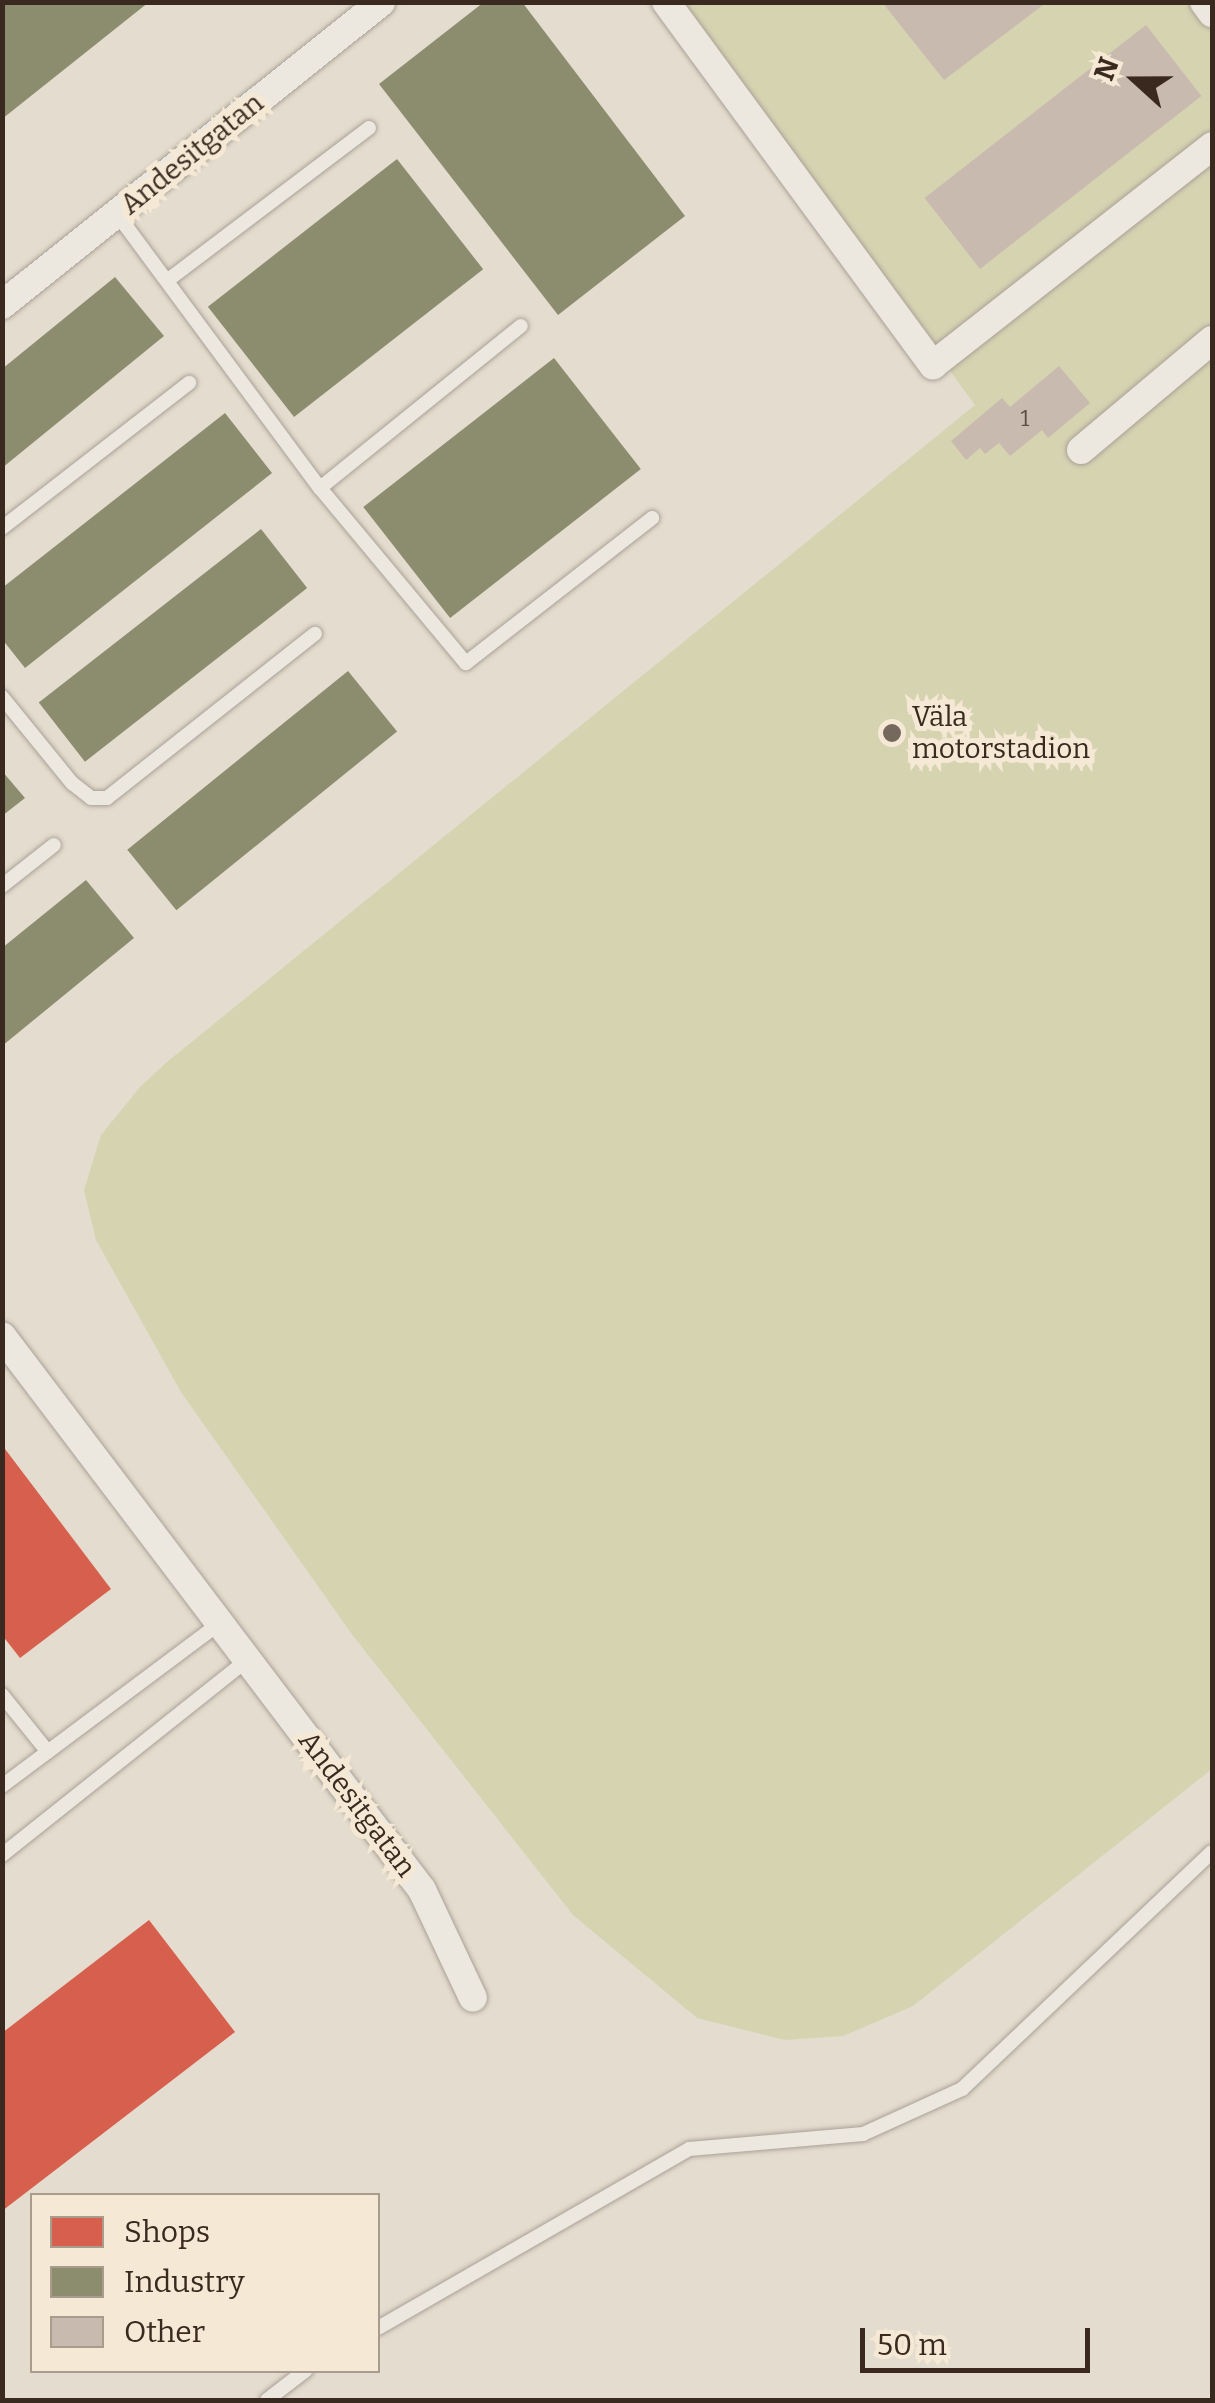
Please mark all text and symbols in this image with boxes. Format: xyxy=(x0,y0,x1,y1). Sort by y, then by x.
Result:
north arrow xyxy=(1085,30,1185,130)
text: N xyxy=(1087,53,1126,85)
street label: Andesitgatan xyxy=(114,86,270,222)
house number: 1 xyxy=(1021,406,1029,432)
place label: Väla motorstadion xyxy=(912,700,1090,766)
marker: Väla motorstadion xyxy=(881,722,903,744)
street label: Andesitgatan xyxy=(291,1724,423,1884)
legend xyxy=(30,2193,380,2373)
text: Shops xyxy=(124,2214,210,2250)
text: Industry xyxy=(124,2264,245,2300)
scale bar xyxy=(865,2308,1095,2370)
text: Other xyxy=(124,2314,205,2350)
text: 50 m xyxy=(877,2327,947,2363)

